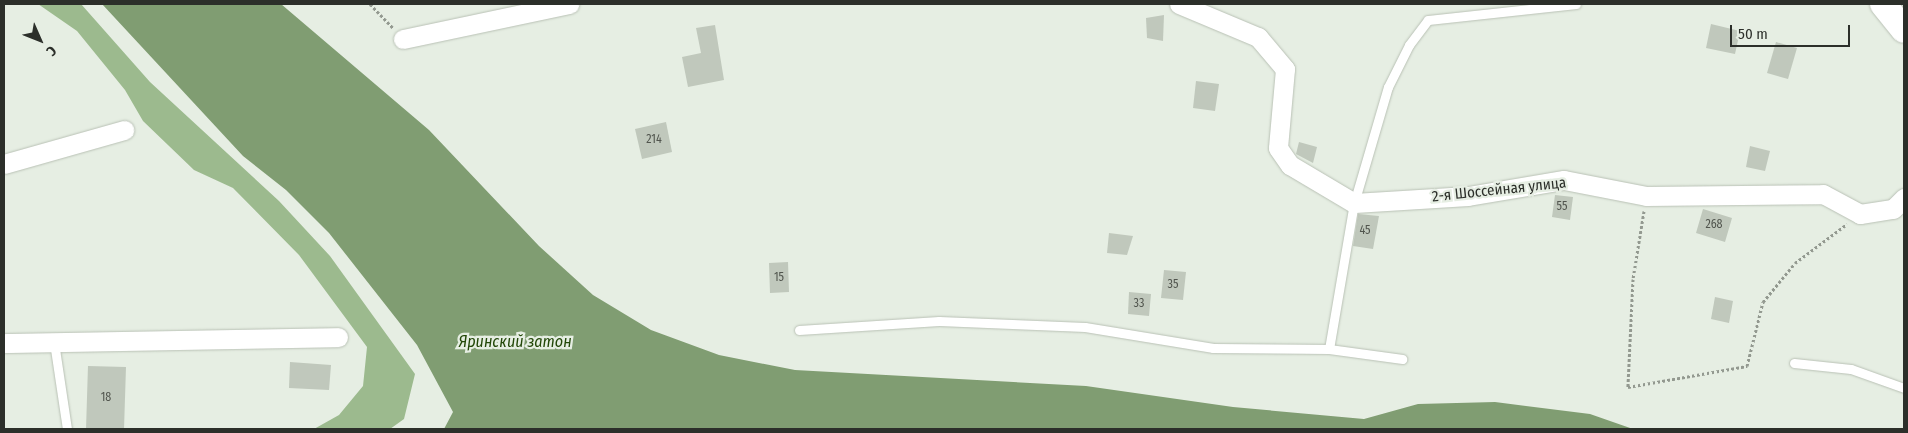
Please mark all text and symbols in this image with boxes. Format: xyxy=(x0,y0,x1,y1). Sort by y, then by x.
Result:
north arrow xyxy=(15,15,65,65)
scale bar xyxy=(1733,15,1853,47)
text: 50 m xyxy=(1738,25,1768,43)
text: С xyxy=(42,42,60,59)
house number: 214 xyxy=(646,133,662,147)
street label: 2-я Шоссейная улица xyxy=(1431,174,1567,206)
house number: 55 xyxy=(1557,200,1567,214)
house number: 268 xyxy=(1705,218,1723,232)
house number: 45 xyxy=(1359,224,1371,238)
house number: 15 xyxy=(774,271,784,285)
house number: 35 xyxy=(1168,278,1178,292)
house number: 33 xyxy=(1134,297,1144,311)
water label: Яринский затон xyxy=(458,332,572,352)
house number: 18 xyxy=(101,391,111,405)

